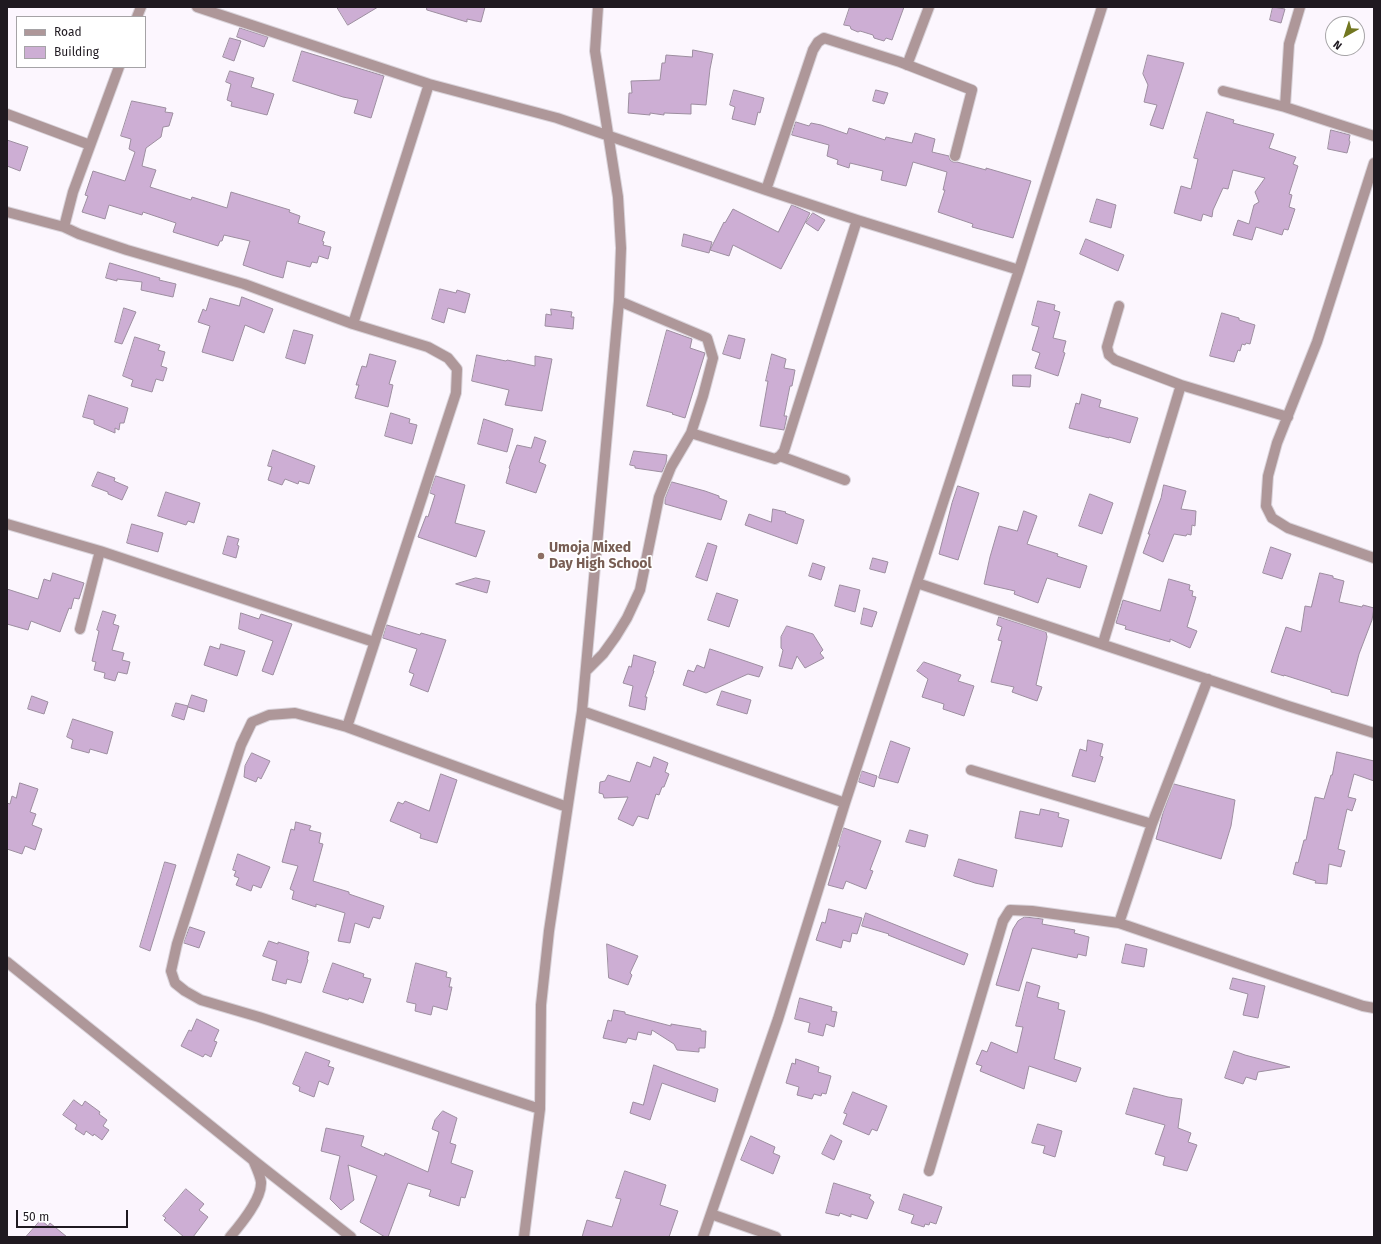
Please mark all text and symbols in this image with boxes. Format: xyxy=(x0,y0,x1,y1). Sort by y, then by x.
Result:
legend xyxy=(16,16,146,68)
north arrow xyxy=(1325,16,1365,56)
text: Road xyxy=(54,25,82,39)
text: N xyxy=(1331,38,1345,52)
text: Building xyxy=(54,45,99,59)
place label: Umoja Mixed Day High School xyxy=(549,540,652,572)
marker: Umoja Mixed Day High School xyxy=(536,551,546,561)
scale bar xyxy=(18,1202,130,1228)
text: 50 m xyxy=(23,1210,49,1224)

